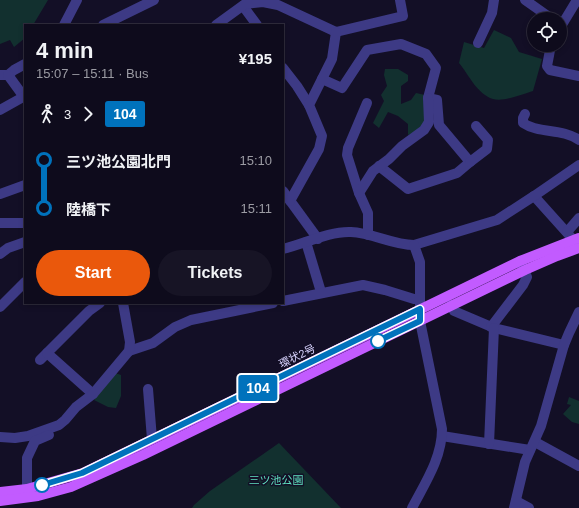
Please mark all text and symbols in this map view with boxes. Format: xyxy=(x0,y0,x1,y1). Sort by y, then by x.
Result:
map controls xyxy=(527,12,567,52)
button: locate xyxy=(527,12,567,52)
text: 4 min xyxy=(36,38,93,63)
text: ¥195 xyxy=(239,50,272,67)
text: 15:07 – 15:11 · Bus xyxy=(36,66,149,81)
icon: walk xyxy=(36,103,58,125)
icon: forward xyxy=(77,103,99,125)
text: 104 xyxy=(113,106,137,122)
text: 3 xyxy=(64,107,71,122)
text: 三ツ池公園北門 xyxy=(66,153,171,170)
text: 15:10 xyxy=(239,153,272,168)
text: 陸橋下 xyxy=(66,201,111,218)
text: 15:11 xyxy=(240,201,272,216)
button: Start xyxy=(36,250,150,296)
button: Tickets xyxy=(158,250,272,296)
unlabelled marker xyxy=(370,333,386,349)
street label: 環状2号 xyxy=(277,342,317,370)
line badge: 104 xyxy=(235,375,281,401)
text: 104 xyxy=(246,380,270,396)
park label: 三ツ池公園 xyxy=(249,474,304,486)
unlabelled marker xyxy=(34,477,50,493)

